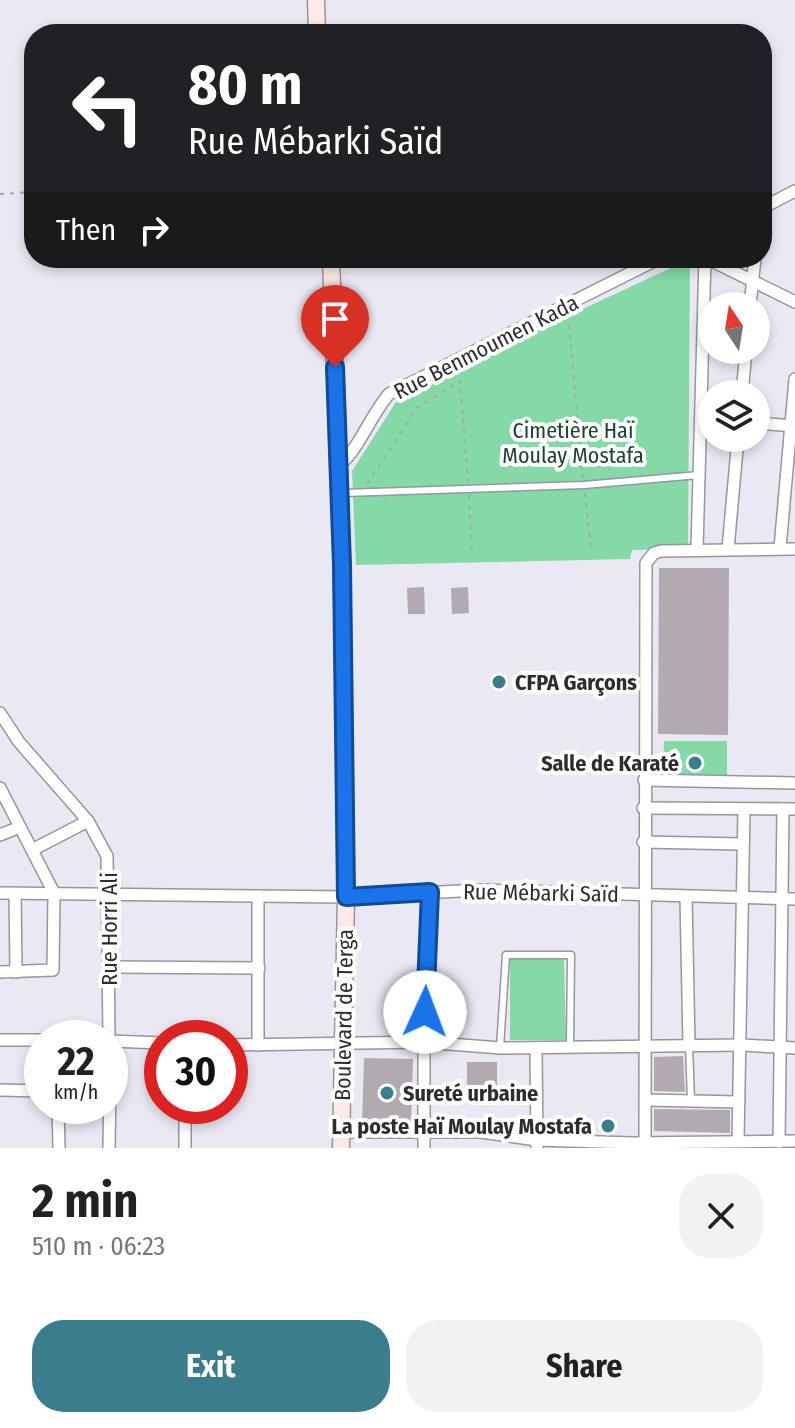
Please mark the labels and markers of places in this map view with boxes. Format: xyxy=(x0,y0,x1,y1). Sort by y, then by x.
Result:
pin xyxy=(301,285,369,367)
place label: CFPA Garçons xyxy=(515,669,637,696)
marker: CFPA Garçons xyxy=(490,673,508,691)
place label: Salle de Karaté xyxy=(541,750,679,777)
marker: Salle de Karaté xyxy=(686,754,704,772)
place label: Sureté urbaine xyxy=(403,1080,538,1107)
marker: Sureté urbaine xyxy=(378,1084,396,1102)
place label: La poste Haï Moulay Mostafa xyxy=(332,1113,592,1140)
marker: La poste Haï Moulay Mostafa xyxy=(599,1117,617,1135)

